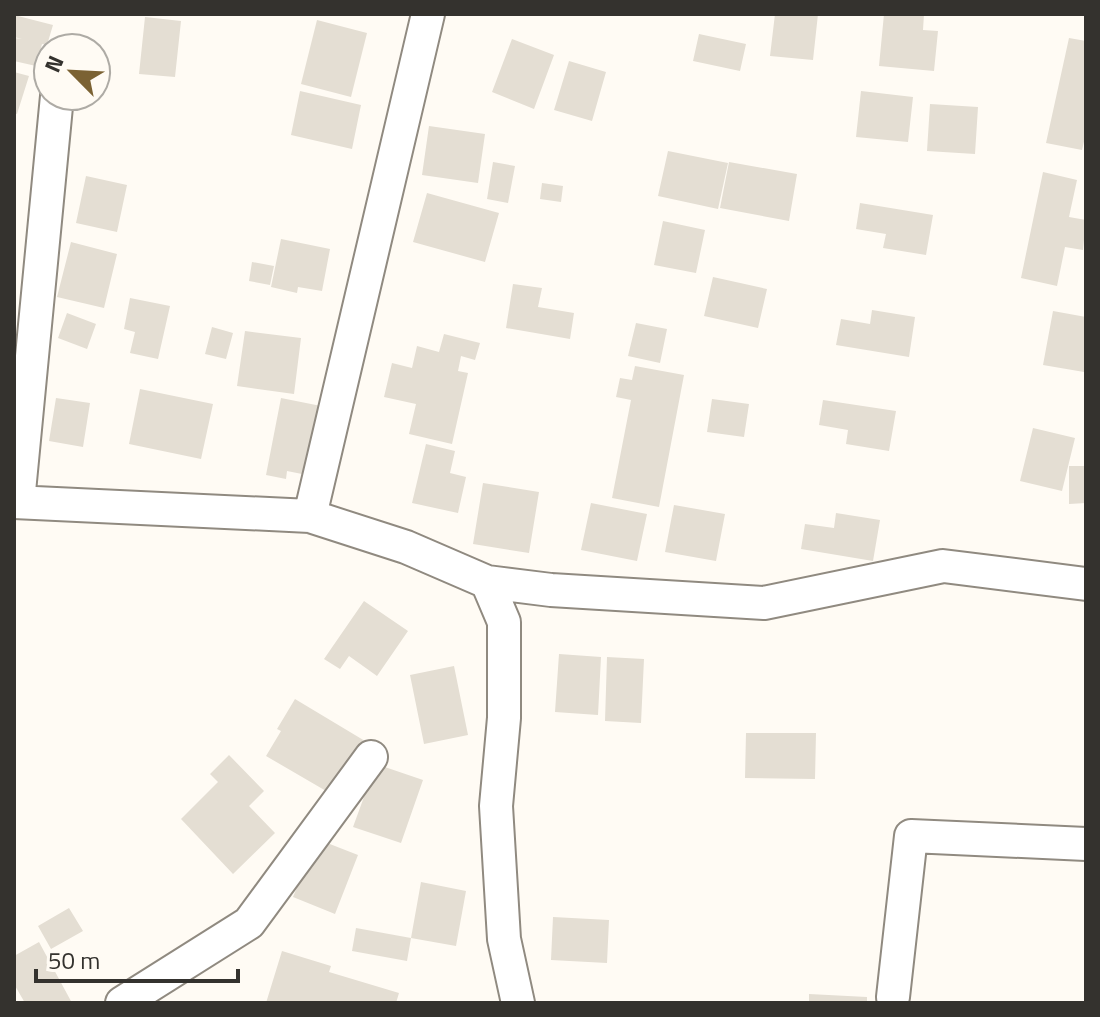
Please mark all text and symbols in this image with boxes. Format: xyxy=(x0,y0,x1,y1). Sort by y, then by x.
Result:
north arrow xyxy=(32,32,112,112)
text: N xyxy=(35,50,72,78)
scale bar xyxy=(36,933,238,983)
text: 50 m xyxy=(48,942,100,978)

